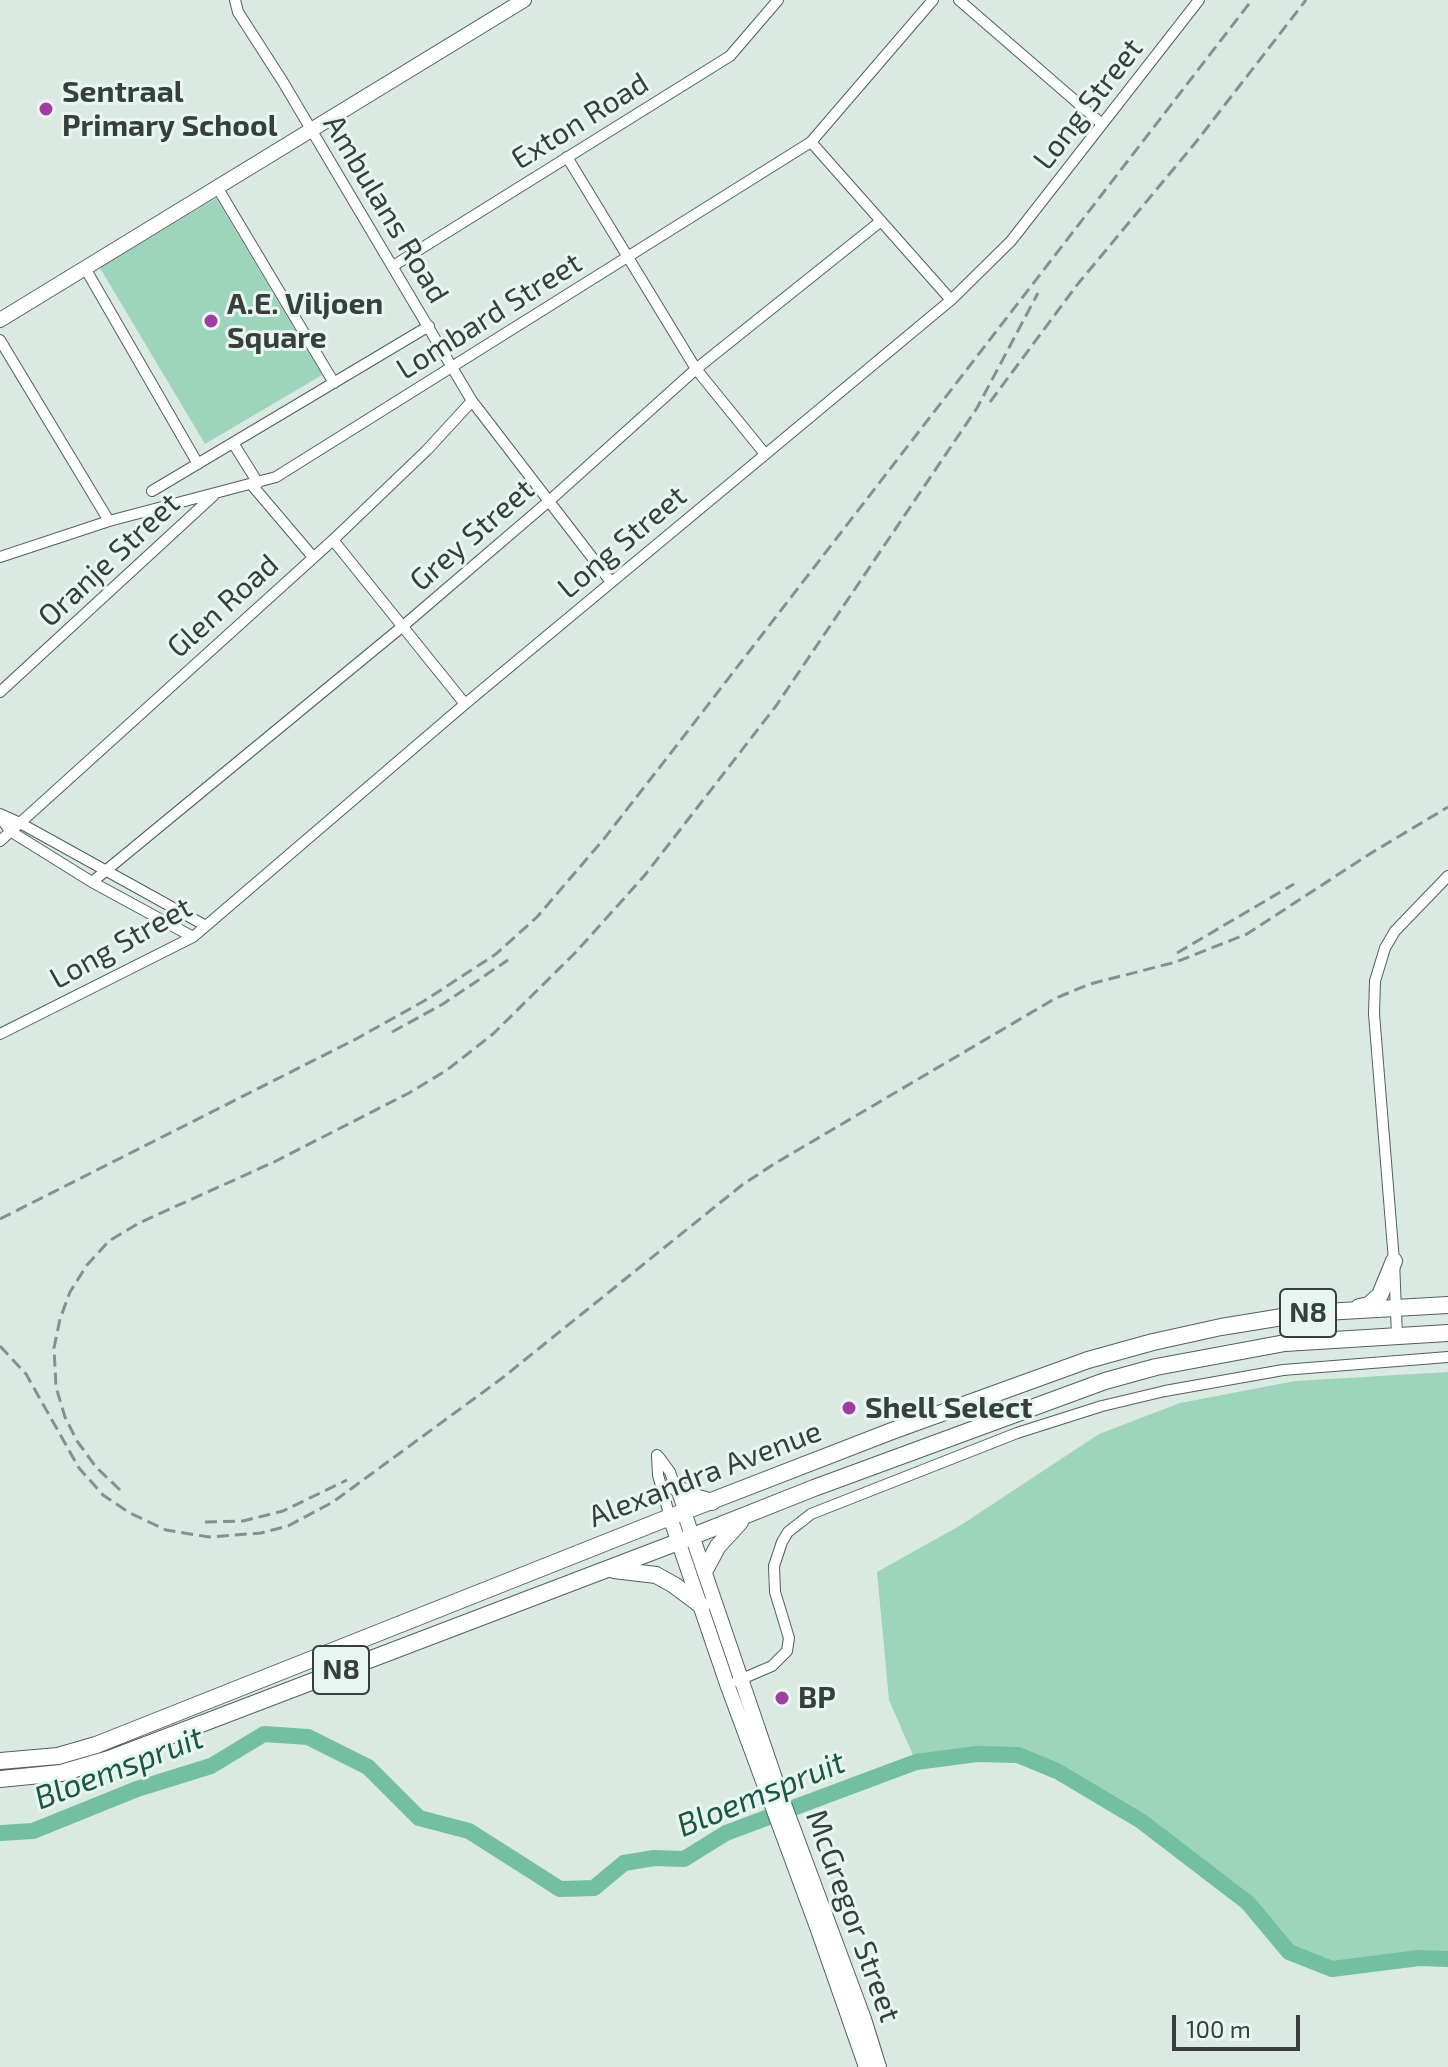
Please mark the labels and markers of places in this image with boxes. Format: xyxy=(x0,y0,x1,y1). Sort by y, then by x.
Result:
place label: Sentraal Primary School xyxy=(62,74,278,144)
marker: Sentraal Primary School xyxy=(37,100,55,118)
place label: A.E. Viljoen Square xyxy=(227,286,383,356)
marker: A.E. Viljoen Square xyxy=(202,312,220,330)
place label: Shell Select xyxy=(865,1390,1033,1426)
marker: Shell Select xyxy=(840,1399,858,1417)
place label: BP xyxy=(798,1680,836,1716)
marker: BP xyxy=(773,1689,791,1707)

